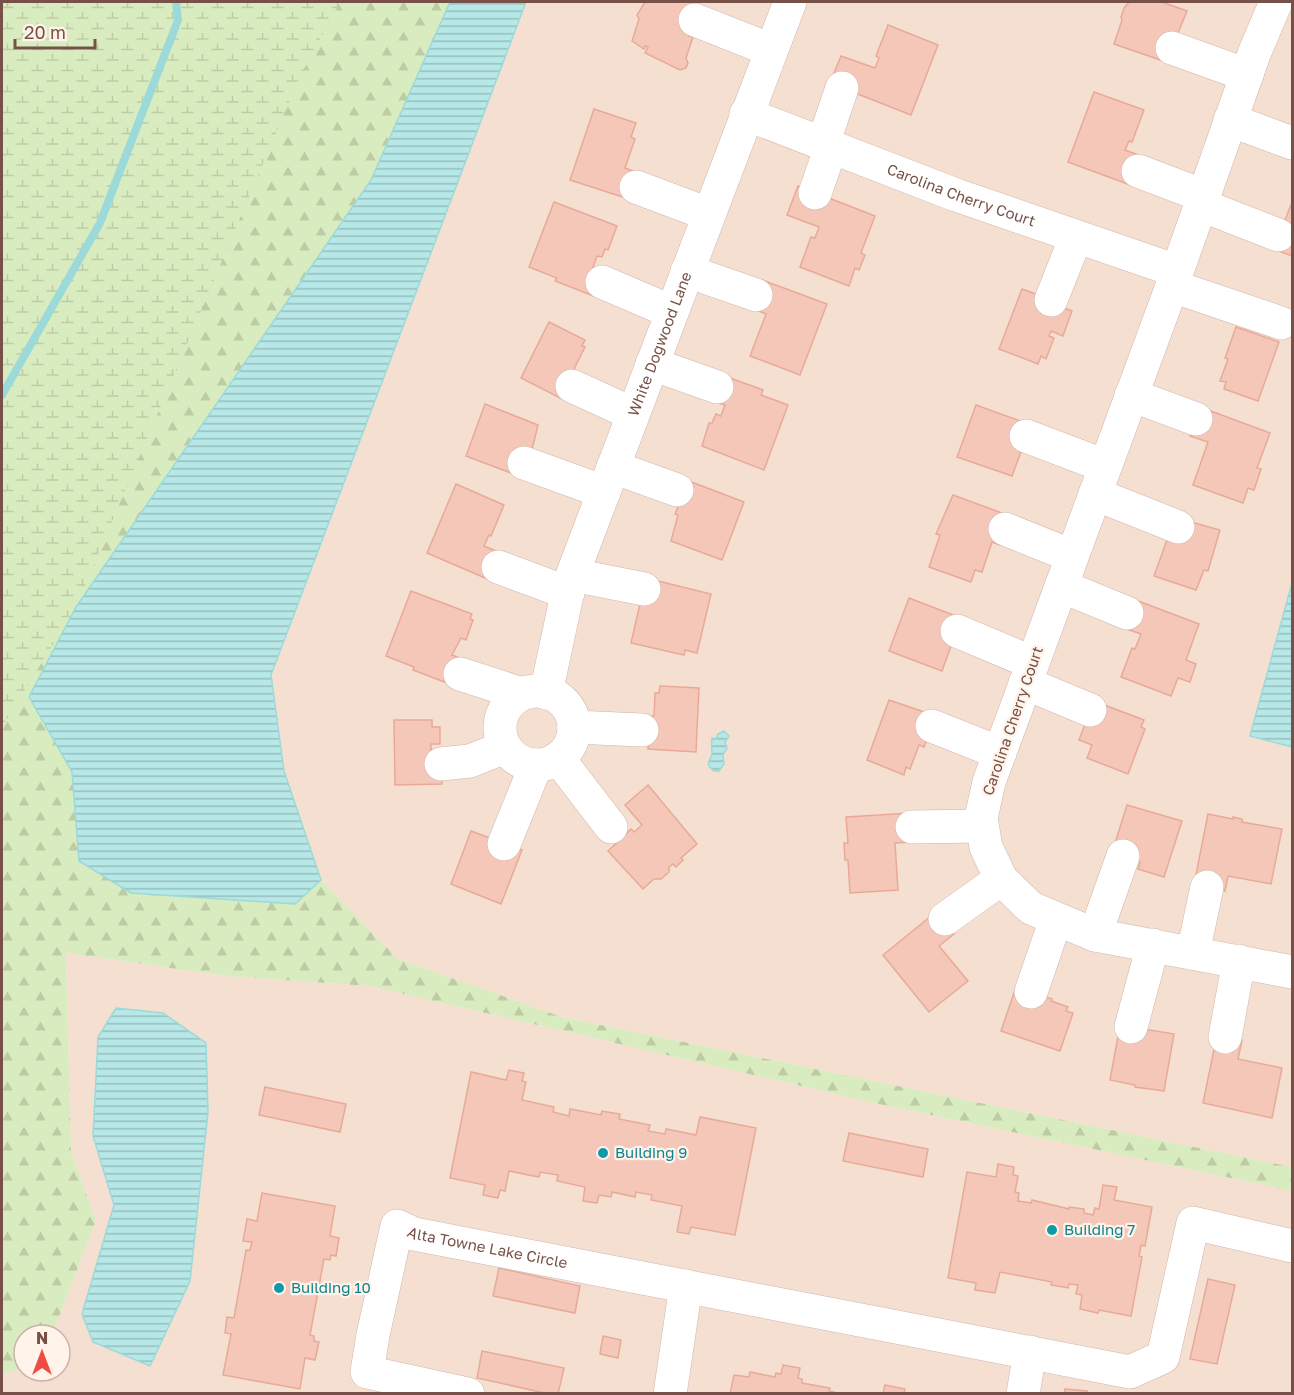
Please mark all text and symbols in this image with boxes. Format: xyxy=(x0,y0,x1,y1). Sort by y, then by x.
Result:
scale bar xyxy=(15,12,94,50)
text: 20 m xyxy=(24,21,66,43)
street label: Carolina Cherry Court xyxy=(885,159,1038,230)
street label: White Dogwood Lane xyxy=(623,269,695,418)
street label: Carolina Cherry Court xyxy=(978,644,1046,798)
place label: Building 9 xyxy=(615,1143,687,1161)
marker: Building 9 xyxy=(596,1146,610,1160)
place label: Building 7 xyxy=(1064,1220,1135,1238)
street label: Alta Towne Lake Circle xyxy=(405,1222,569,1271)
marker: Building 7 xyxy=(1045,1223,1059,1237)
place label: Building 10 xyxy=(291,1278,371,1296)
marker: Building 10 xyxy=(272,1281,286,1295)
north arrow xyxy=(12,1323,72,1383)
text: N xyxy=(36,1328,48,1348)

